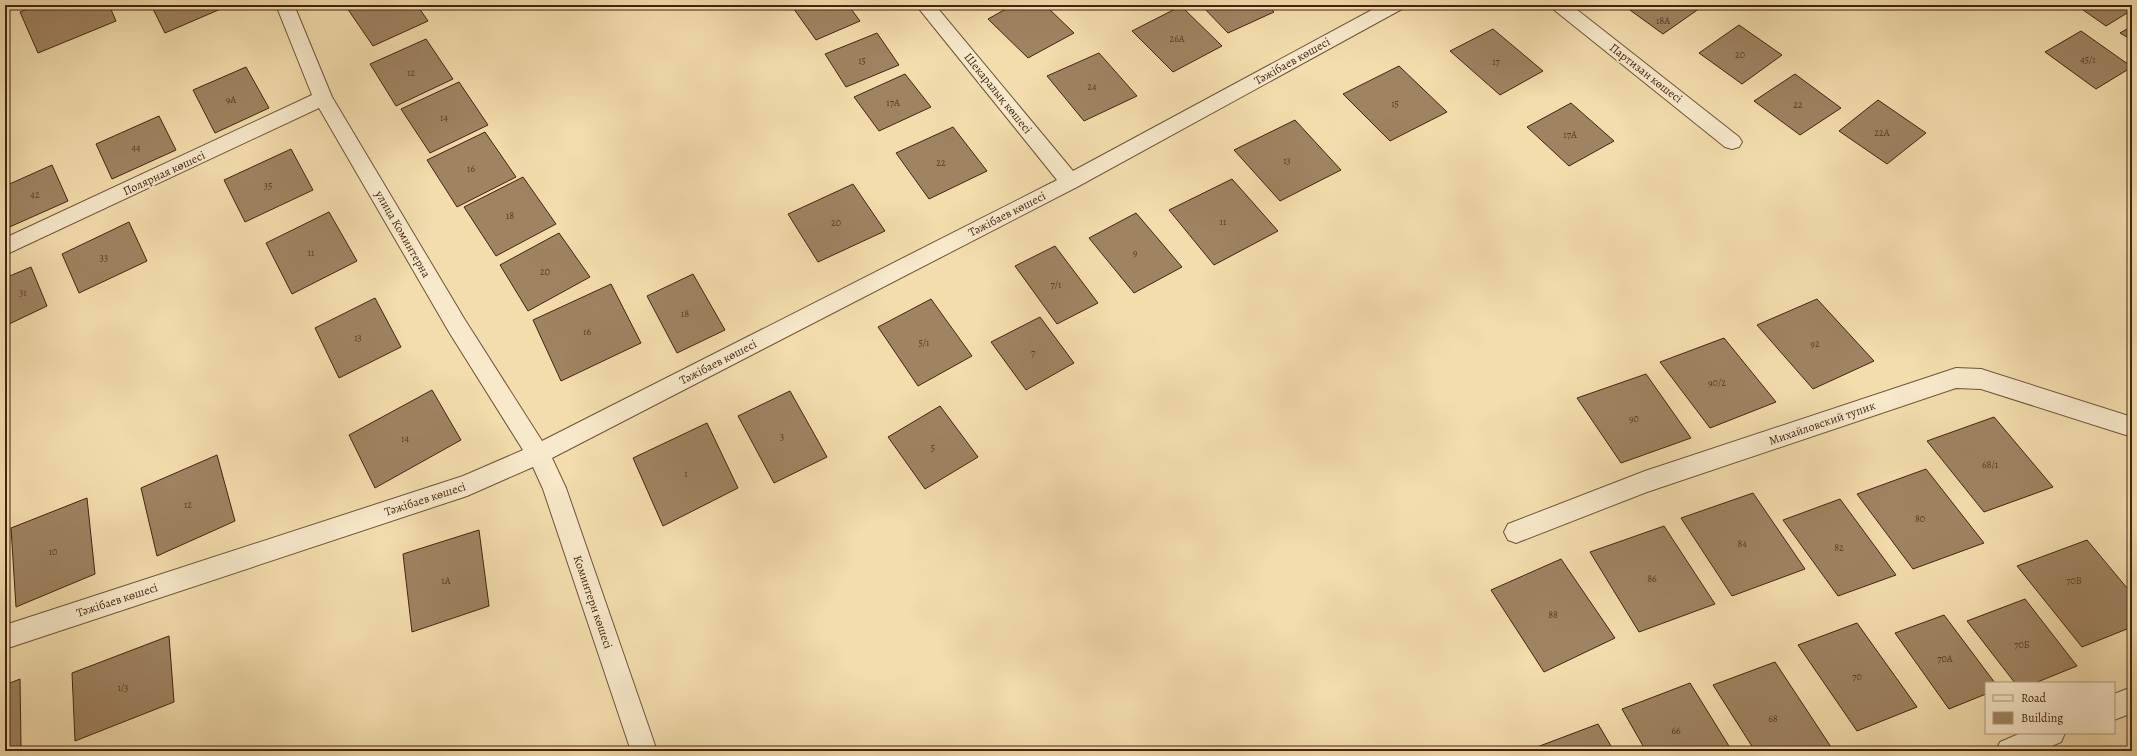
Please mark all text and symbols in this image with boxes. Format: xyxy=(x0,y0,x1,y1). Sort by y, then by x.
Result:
house number: 18А xyxy=(1656,14,1670,27)
house number: 26А xyxy=(1169,32,1185,45)
street label: Тәжібаев көшесі xyxy=(1251,33,1333,89)
street label: Партизан көшесі xyxy=(1606,39,1686,107)
house number: 20 xyxy=(1735,48,1745,61)
street label: Шекаралық көшесі xyxy=(960,49,1036,137)
house number: 45/1 xyxy=(2080,53,2096,66)
house number: 15 xyxy=(858,54,866,67)
house number: 17 xyxy=(1492,55,1501,68)
house number: 12 xyxy=(407,66,415,79)
house number: 24 xyxy=(1087,80,1097,93)
house number: 9А xyxy=(226,93,236,106)
house number: 17А xyxy=(886,96,900,109)
house number: 15 xyxy=(1391,97,1399,110)
house number: 22 xyxy=(1793,98,1803,111)
house number: 14 xyxy=(440,111,448,124)
house number: 22А xyxy=(1874,126,1890,139)
house number: 17А xyxy=(1563,128,1577,141)
house number: 44 xyxy=(131,141,141,154)
street label: Полярная көшесі xyxy=(120,147,208,199)
house number: 13 xyxy=(1283,154,1291,167)
house number: 22 xyxy=(936,156,946,169)
house number: 16 xyxy=(467,162,475,175)
house number: 35 xyxy=(264,179,272,192)
street label: улица Коминтерна xyxy=(371,187,435,281)
house number: 42 xyxy=(30,188,40,201)
street label: Тәжібаев көшесі xyxy=(966,188,1048,240)
house number: 18 xyxy=(506,209,514,222)
house number: 11 xyxy=(1220,215,1227,228)
house number: 20 xyxy=(831,216,841,229)
house number: 11 xyxy=(308,246,315,259)
house number: 9 xyxy=(1133,246,1138,259)
house number: 33 xyxy=(100,251,108,264)
house number: 20 xyxy=(540,265,550,278)
house number: 7/1 xyxy=(1051,278,1062,291)
house number: 31 xyxy=(19,286,27,299)
house number: 18 xyxy=(681,307,689,320)
house number: 16 xyxy=(583,325,591,338)
house number: 13 xyxy=(354,331,362,344)
street label: Тәжібаев көшесі xyxy=(677,336,759,388)
house number: 5/1 xyxy=(918,336,930,349)
house number: 92 xyxy=(1810,337,1820,350)
house number: 7 xyxy=(1031,346,1036,359)
house number: 90/2 xyxy=(1708,376,1726,389)
street label: Михайловский тупик xyxy=(1767,397,1877,449)
house number: 90 xyxy=(1629,412,1639,425)
house number: 3 xyxy=(780,430,784,443)
house number: 14 xyxy=(401,432,409,445)
house number: 5 xyxy=(931,441,935,454)
house number: 68/1 xyxy=(1982,458,1999,471)
house number: 1 xyxy=(684,467,688,480)
street label: Тәжібаев көшесі xyxy=(382,478,468,520)
house number: 12 xyxy=(184,498,192,511)
house number: 80 xyxy=(1915,512,1925,525)
house number: 84 xyxy=(1737,537,1747,550)
house number: 82 xyxy=(1834,541,1844,554)
house number: 10 xyxy=(49,545,57,558)
street label: Коминтерн көшесі xyxy=(570,553,616,651)
house number: 86 xyxy=(1647,572,1657,585)
house number: 1А xyxy=(441,574,451,587)
house number: 70В xyxy=(2066,574,2082,587)
street label: Тәжібаев көшесі xyxy=(74,579,160,621)
house number: 88 xyxy=(1548,608,1558,621)
house number: 70Б xyxy=(2014,638,2030,651)
house number: 70А xyxy=(1937,652,1953,665)
house number: 70 xyxy=(1852,670,1862,683)
house number: 1/3 xyxy=(118,681,128,694)
legend xyxy=(1985,682,2115,734)
text: Road xyxy=(2021,690,2047,706)
text: Building xyxy=(2021,710,2063,726)
house number: 68 xyxy=(1768,712,1778,725)
house number: 66 xyxy=(1671,724,1681,737)

